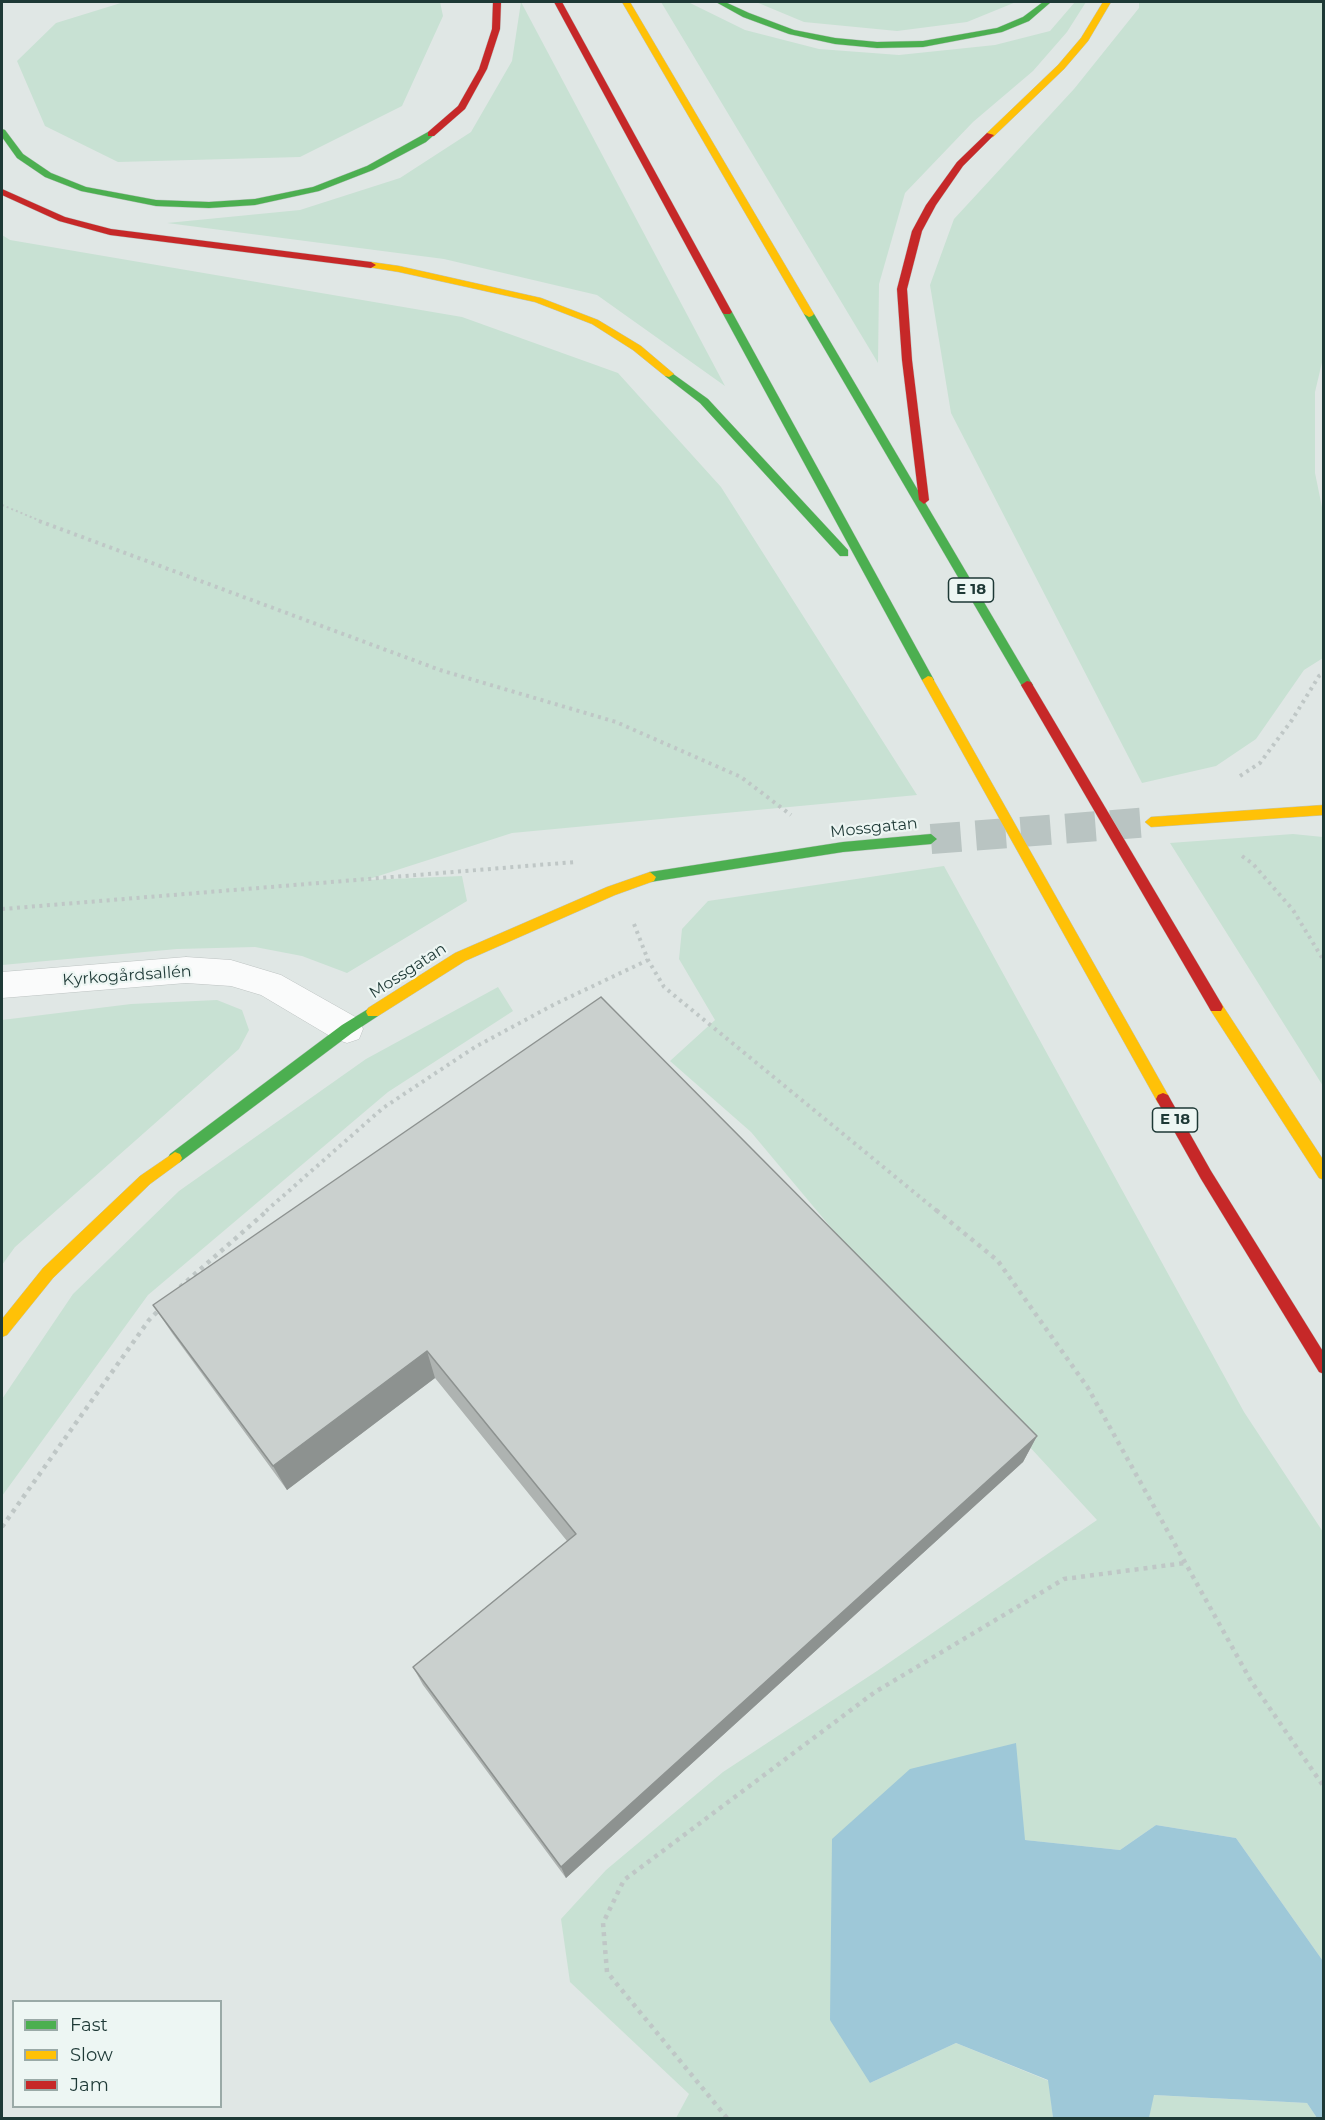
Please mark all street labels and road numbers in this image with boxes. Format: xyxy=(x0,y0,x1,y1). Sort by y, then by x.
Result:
road number: E 18 xyxy=(948,578,994,602)
street label: Mossgatan xyxy=(829,814,919,842)
street label: Mossgatan xyxy=(366,939,450,1003)
street label: Kyrkogårdsallén xyxy=(62,962,192,990)
road number: E 18 xyxy=(1152,1108,1198,1132)

